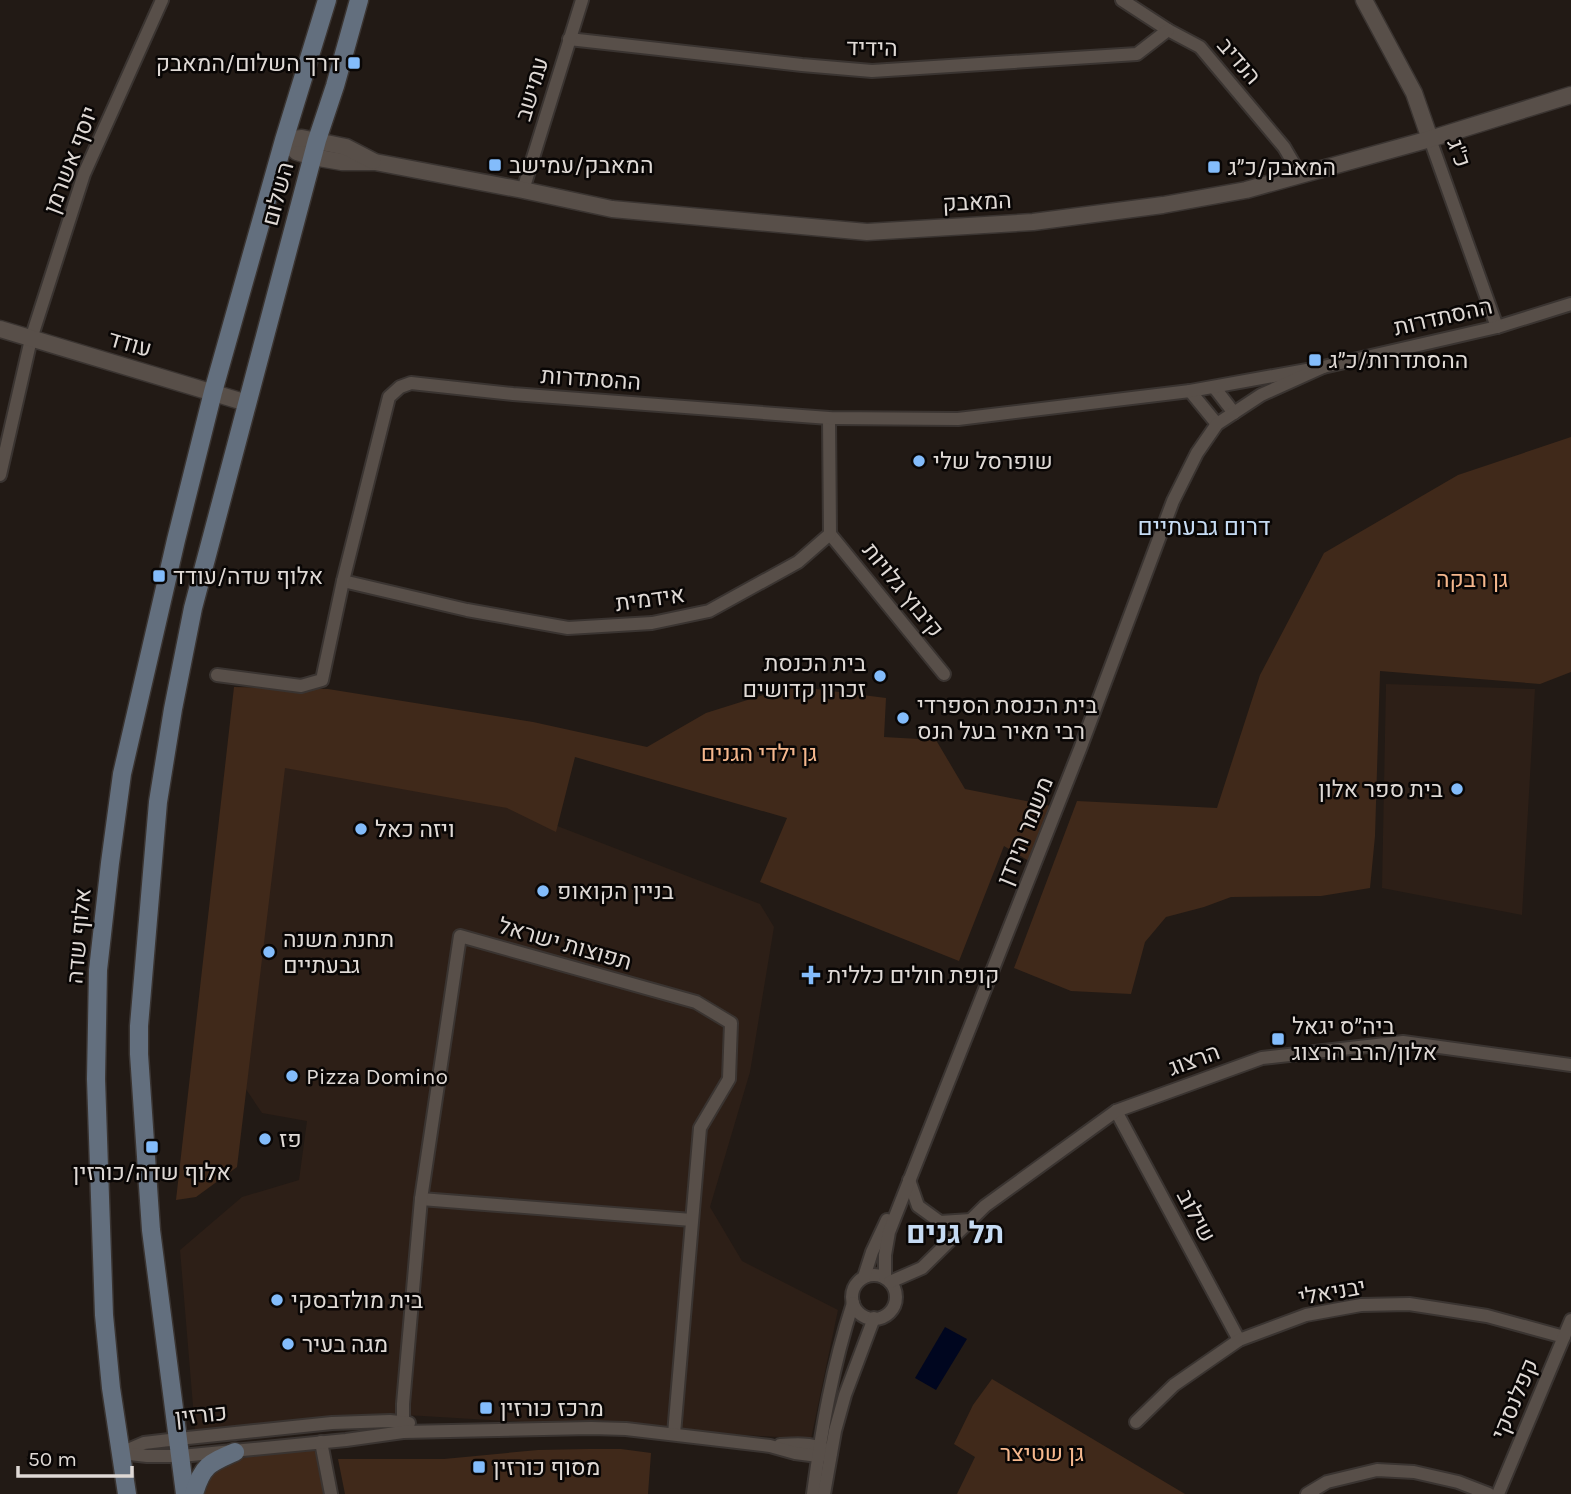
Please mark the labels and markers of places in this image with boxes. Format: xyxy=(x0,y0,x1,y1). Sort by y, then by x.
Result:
place label: דרך השלום/המאבק xyxy=(156,50,340,77)
marker: דרך השלום/המאבק xyxy=(346,55,362,71)
place label: המאבק/עמישב xyxy=(509,152,653,179)
place label: המאבק/כ״ג xyxy=(1228,154,1336,181)
marker: המאבק/עמישב xyxy=(487,157,503,173)
marker: המאבק/כ״ג xyxy=(1206,159,1222,175)
place label: ההסתדרות/כ״ג xyxy=(1329,347,1468,374)
marker: ההסתדרות/כ״ג xyxy=(1307,352,1323,368)
place label: שופרסל שלי xyxy=(933,448,1053,475)
marker: שופרסל שלי xyxy=(911,453,927,469)
place label: אלוף שדה/עודד xyxy=(173,563,323,590)
marker: אלוף שדה/עודד xyxy=(151,568,167,584)
place label: בית הכנסת זכרון קדושים xyxy=(742,650,866,703)
marker: בית הכנסת זכרון קדושים xyxy=(872,668,888,684)
place label: בית הכנסת הספרדי רבי מאיר בעל הנס xyxy=(917,692,1097,745)
marker: בית הכנסת הספרדי רבי מאיר בעל הנס xyxy=(895,710,911,726)
place label: בית ספר אלון xyxy=(1318,776,1443,803)
marker: בית ספר אלון xyxy=(1449,781,1465,797)
place label: ויזה כאל xyxy=(375,816,455,843)
marker: ויזה כאל xyxy=(353,821,369,837)
place label: בניין הקואופ xyxy=(557,878,674,905)
marker: בניין הקואופ xyxy=(535,883,551,899)
place label: תחנת משנה גבעתיים xyxy=(283,926,394,979)
marker: תחנת משנה גבעתיים xyxy=(261,944,277,960)
place label: קופת חולים כללית xyxy=(827,962,999,989)
marker: קופת חולים כללית xyxy=(801,965,821,985)
place label: ביה״ס יגאל אלון/הרב הרצוג xyxy=(1292,1013,1437,1066)
marker: ביה״ס יגאל אלון/הרב הרצוג xyxy=(1270,1031,1286,1047)
place label: Pizza Domino xyxy=(306,1063,448,1090)
marker: Pizza Domino xyxy=(284,1068,300,1084)
place label: פז xyxy=(279,1126,302,1153)
marker: פז xyxy=(257,1131,273,1147)
marker: אלוף שדה/כורזין xyxy=(144,1139,160,1155)
place label: אלוף שדה/כורזין xyxy=(73,1159,231,1186)
place label: בית מולדבסקי xyxy=(291,1287,423,1314)
marker: בית מולדבסקי xyxy=(269,1292,285,1308)
place label: מגה בעיר xyxy=(302,1331,388,1358)
marker: מגה בעיר xyxy=(280,1336,296,1352)
place label: מרכז כורזין xyxy=(500,1395,604,1422)
marker: מרכז כורזין xyxy=(478,1400,494,1416)
place label: מסוף כורזין xyxy=(493,1454,600,1481)
marker: מסוף כורזין xyxy=(471,1459,487,1475)

